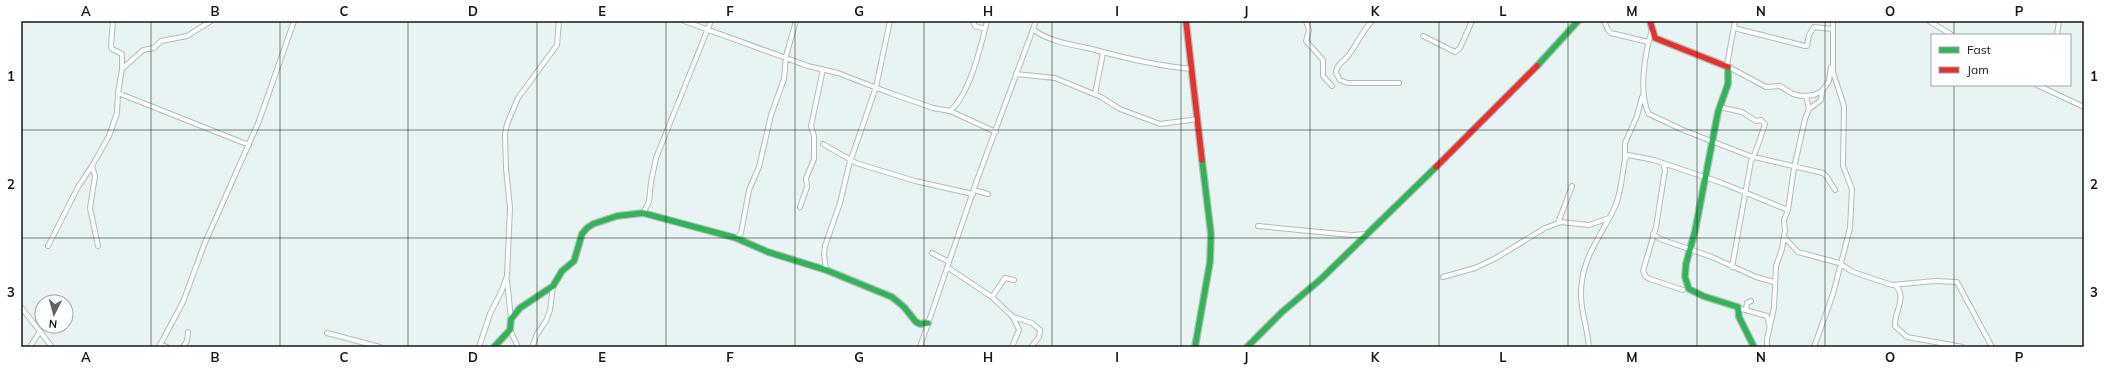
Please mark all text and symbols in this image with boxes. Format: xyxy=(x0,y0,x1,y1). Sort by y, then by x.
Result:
text: A xyxy=(81,3,91,19)
text: B xyxy=(211,3,220,19)
text: C xyxy=(340,3,349,19)
text: D xyxy=(468,3,478,19)
text: E xyxy=(598,3,606,19)
text: F xyxy=(726,3,734,19)
text: G xyxy=(854,3,864,19)
text: H xyxy=(983,3,993,19)
text: I xyxy=(1115,3,1119,19)
text: J xyxy=(1244,3,1248,19)
text: K xyxy=(1371,3,1381,19)
text: L xyxy=(1499,3,1507,19)
text: M xyxy=(1626,3,1638,19)
text: N xyxy=(1756,3,1766,19)
text: O xyxy=(1885,3,1895,19)
text: P xyxy=(2015,3,2024,19)
legend xyxy=(1931,34,2071,86)
text: Fast xyxy=(1967,42,1991,57)
text: Jam xyxy=(1967,62,1989,77)
text: 1 xyxy=(7,68,15,84)
text: 1 xyxy=(2090,68,2098,84)
text: 2 xyxy=(7,176,15,192)
text: 2 xyxy=(2090,176,2098,192)
text: 3 xyxy=(7,284,15,300)
text: 3 xyxy=(2090,284,2098,300)
north arrow xyxy=(34,294,74,334)
text: N xyxy=(48,317,58,331)
text: A xyxy=(81,349,91,365)
text: B xyxy=(211,349,220,365)
text: C xyxy=(340,349,349,365)
text: D xyxy=(468,349,478,365)
text: E xyxy=(598,349,606,365)
text: F xyxy=(726,349,734,365)
text: G xyxy=(854,349,864,365)
text: H xyxy=(983,349,993,365)
text: I xyxy=(1115,349,1119,365)
text: J xyxy=(1244,349,1248,365)
text: K xyxy=(1371,349,1381,365)
text: L xyxy=(1499,349,1507,365)
text: M xyxy=(1626,349,1638,365)
text: N xyxy=(1756,349,1766,365)
text: O xyxy=(1885,349,1895,365)
text: P xyxy=(2015,349,2024,365)

